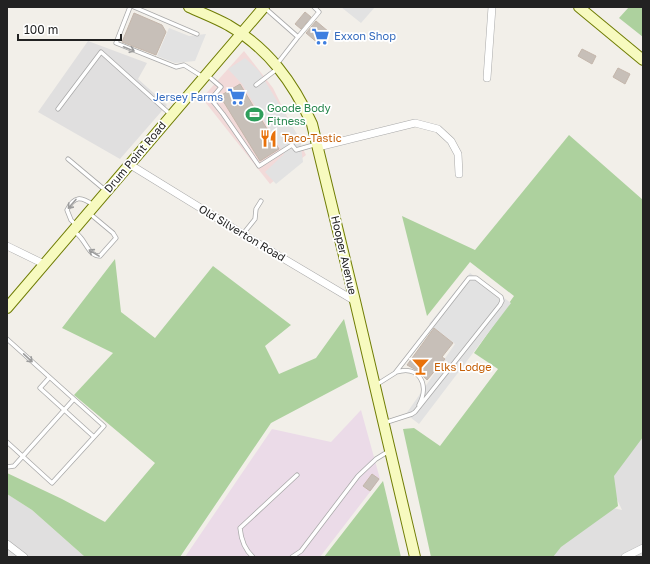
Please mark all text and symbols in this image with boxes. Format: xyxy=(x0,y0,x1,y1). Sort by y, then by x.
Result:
scale bar xyxy=(18,16,121,42)
text: 100 m xyxy=(24,22,58,37)
supermarket icon: Exxon Shop xyxy=(311,26,331,46)
place label: Exxon Shop xyxy=(334,29,396,42)
one-way arrow xyxy=(122,45,134,53)
supermarket icon: Jersey Farms xyxy=(226,87,246,107)
place label: Jersey Farms xyxy=(153,90,223,103)
place label: Goode Body Fitness xyxy=(267,101,331,127)
sports icon: Goode Body Fitness xyxy=(244,104,264,124)
street label: Drum Point Road xyxy=(101,119,168,195)
restaurant icon: Taco-Tastic xyxy=(259,128,279,148)
place label: Taco-Tastic xyxy=(282,131,342,144)
one-way arrow xyxy=(67,199,76,209)
street label: Old Silverton Road xyxy=(197,202,288,264)
street label: Hooper Avenue xyxy=(329,214,360,296)
one-way arrow xyxy=(88,248,100,256)
one-way arrow xyxy=(23,354,33,363)
bar icon: Elks Lodge xyxy=(411,357,431,377)
place label: Elks Lodge xyxy=(434,360,492,373)

